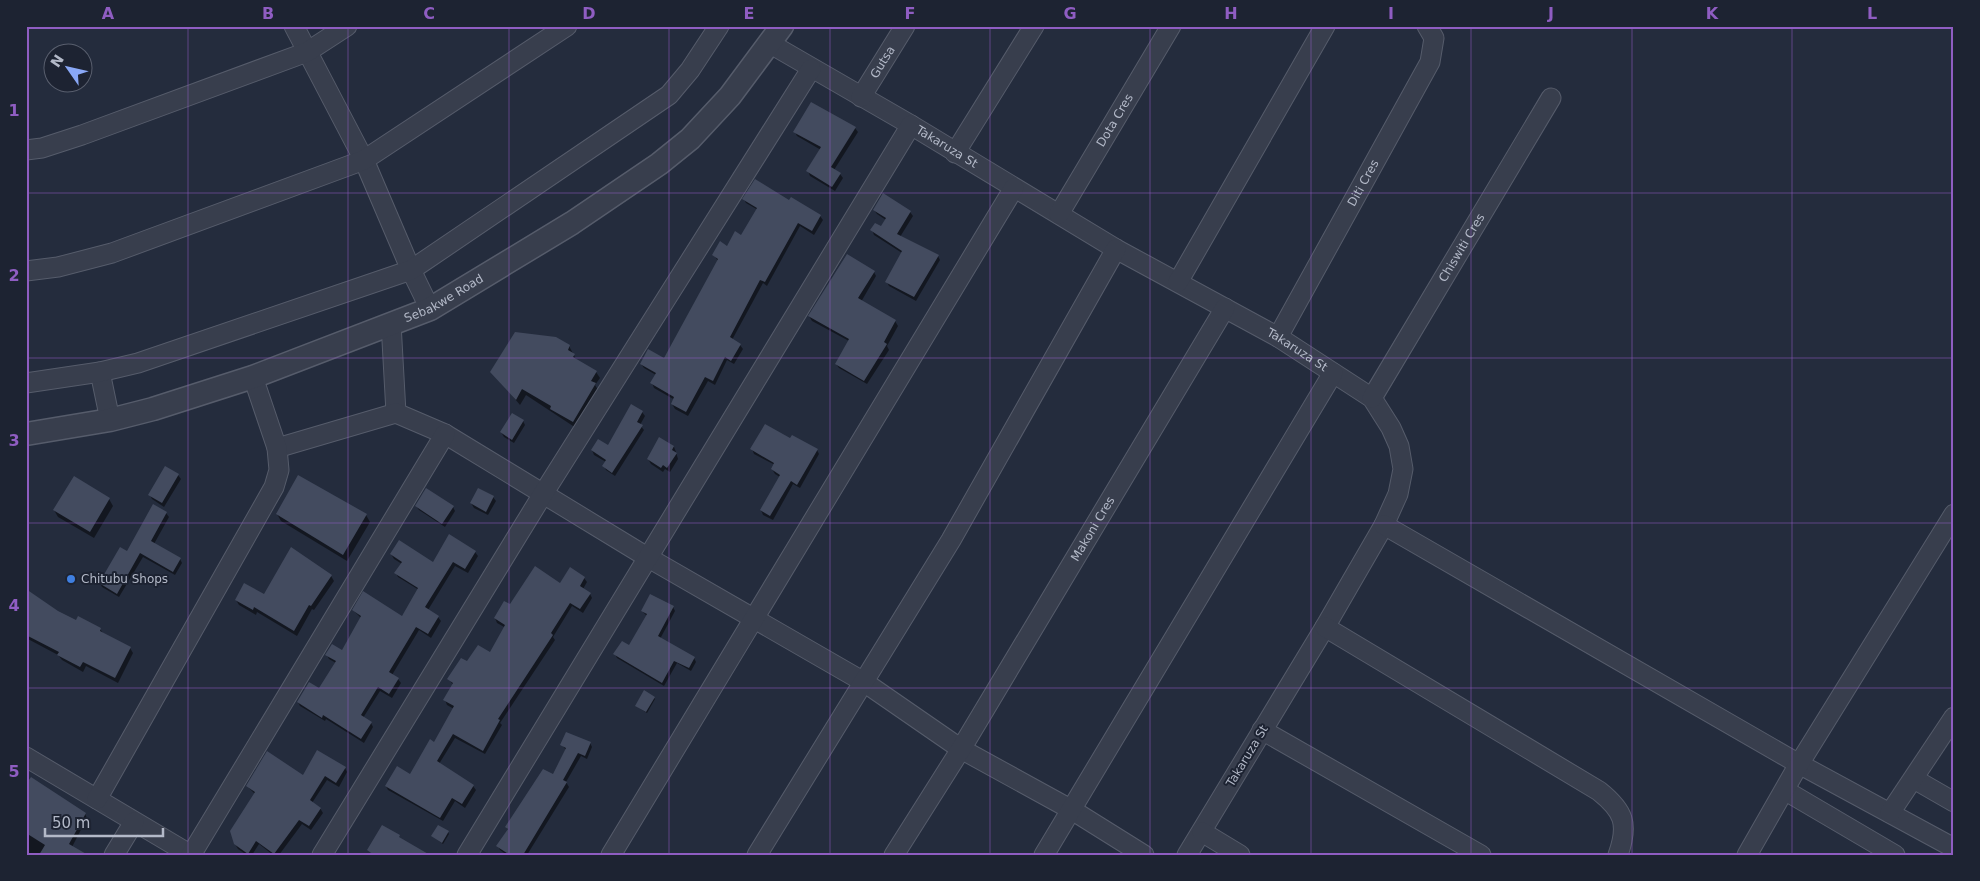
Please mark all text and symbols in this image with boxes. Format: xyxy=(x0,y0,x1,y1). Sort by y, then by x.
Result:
text: A xyxy=(102,4,115,23)
text: B xyxy=(262,4,274,23)
text: C xyxy=(423,4,435,23)
text: D xyxy=(582,4,596,23)
text: E xyxy=(744,4,754,23)
text: F xyxy=(905,4,915,23)
text: G xyxy=(1063,4,1077,23)
text: H xyxy=(1224,4,1238,23)
text: I xyxy=(1388,4,1394,23)
text: J xyxy=(1547,4,1554,23)
text: K xyxy=(1706,4,1719,23)
text: L xyxy=(1867,4,1877,23)
north arrow xyxy=(42,42,92,92)
street label: Gutsa xyxy=(867,43,898,81)
text: N xyxy=(47,51,67,70)
street label: Dota Cres xyxy=(1094,91,1136,149)
text: 1 xyxy=(8,101,20,120)
street label: Takaruza St xyxy=(913,122,980,171)
street label: Diti Cres xyxy=(1345,157,1382,209)
street label: Chiswiti Cres xyxy=(1436,211,1488,285)
text: 2 xyxy=(8,266,20,285)
street label: Sebakwe Road xyxy=(402,271,486,325)
street label: Takaruza St xyxy=(1264,325,1330,374)
text: 3 xyxy=(8,431,20,450)
street label: Makoni Cres xyxy=(1068,494,1118,564)
place label: Chitubu Shops xyxy=(81,572,168,586)
marker: Chitubu Shops xyxy=(65,573,77,585)
text: 4 xyxy=(8,596,20,615)
street label: Takaruza St xyxy=(1223,723,1271,790)
text: 5 xyxy=(8,762,20,781)
scale bar xyxy=(45,806,162,838)
text: 50 m xyxy=(52,814,90,832)

